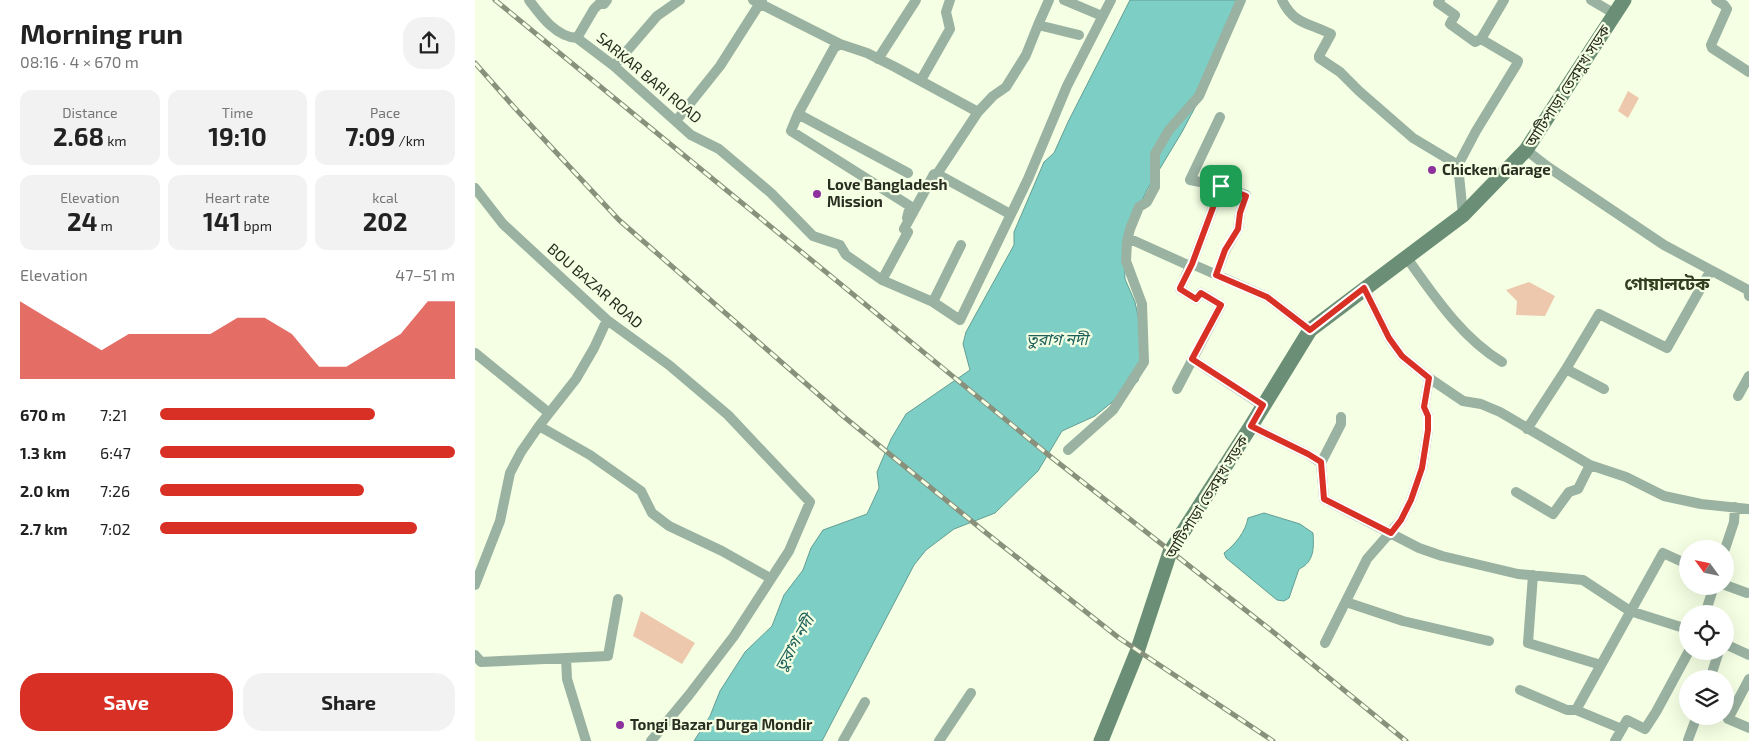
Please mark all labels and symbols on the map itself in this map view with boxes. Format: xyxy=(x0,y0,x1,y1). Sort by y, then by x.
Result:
street label: আটিপাড়া তেরমুখ সড়ক xyxy=(1520,20,1615,151)
street label: SARKAR BARI ROAD xyxy=(593,28,706,126)
place label: Chicken Garage xyxy=(1442,160,1551,178)
marker: Chicken Garage xyxy=(1426,164,1438,176)
pin xyxy=(1200,165,1242,207)
place label: Love Bangladesh Mission xyxy=(827,175,948,210)
marker: Love Bangladesh Mission xyxy=(811,188,823,200)
street label: BOU BAZAR ROAD xyxy=(544,239,647,332)
district label: গোয়ালটেক xyxy=(1624,272,1710,294)
water label: তুরাগ নদী xyxy=(1026,329,1091,349)
street label: আটিপাড়া তেরমুখ সড়ক xyxy=(1160,431,1253,563)
north arrow xyxy=(1679,540,1734,595)
water label: তুরাগ নদী xyxy=(770,609,820,675)
place label: Tongi Bazar Durga Mondir xyxy=(630,715,813,733)
marker: Tongi Bazar Durga Mondir xyxy=(614,719,626,731)

